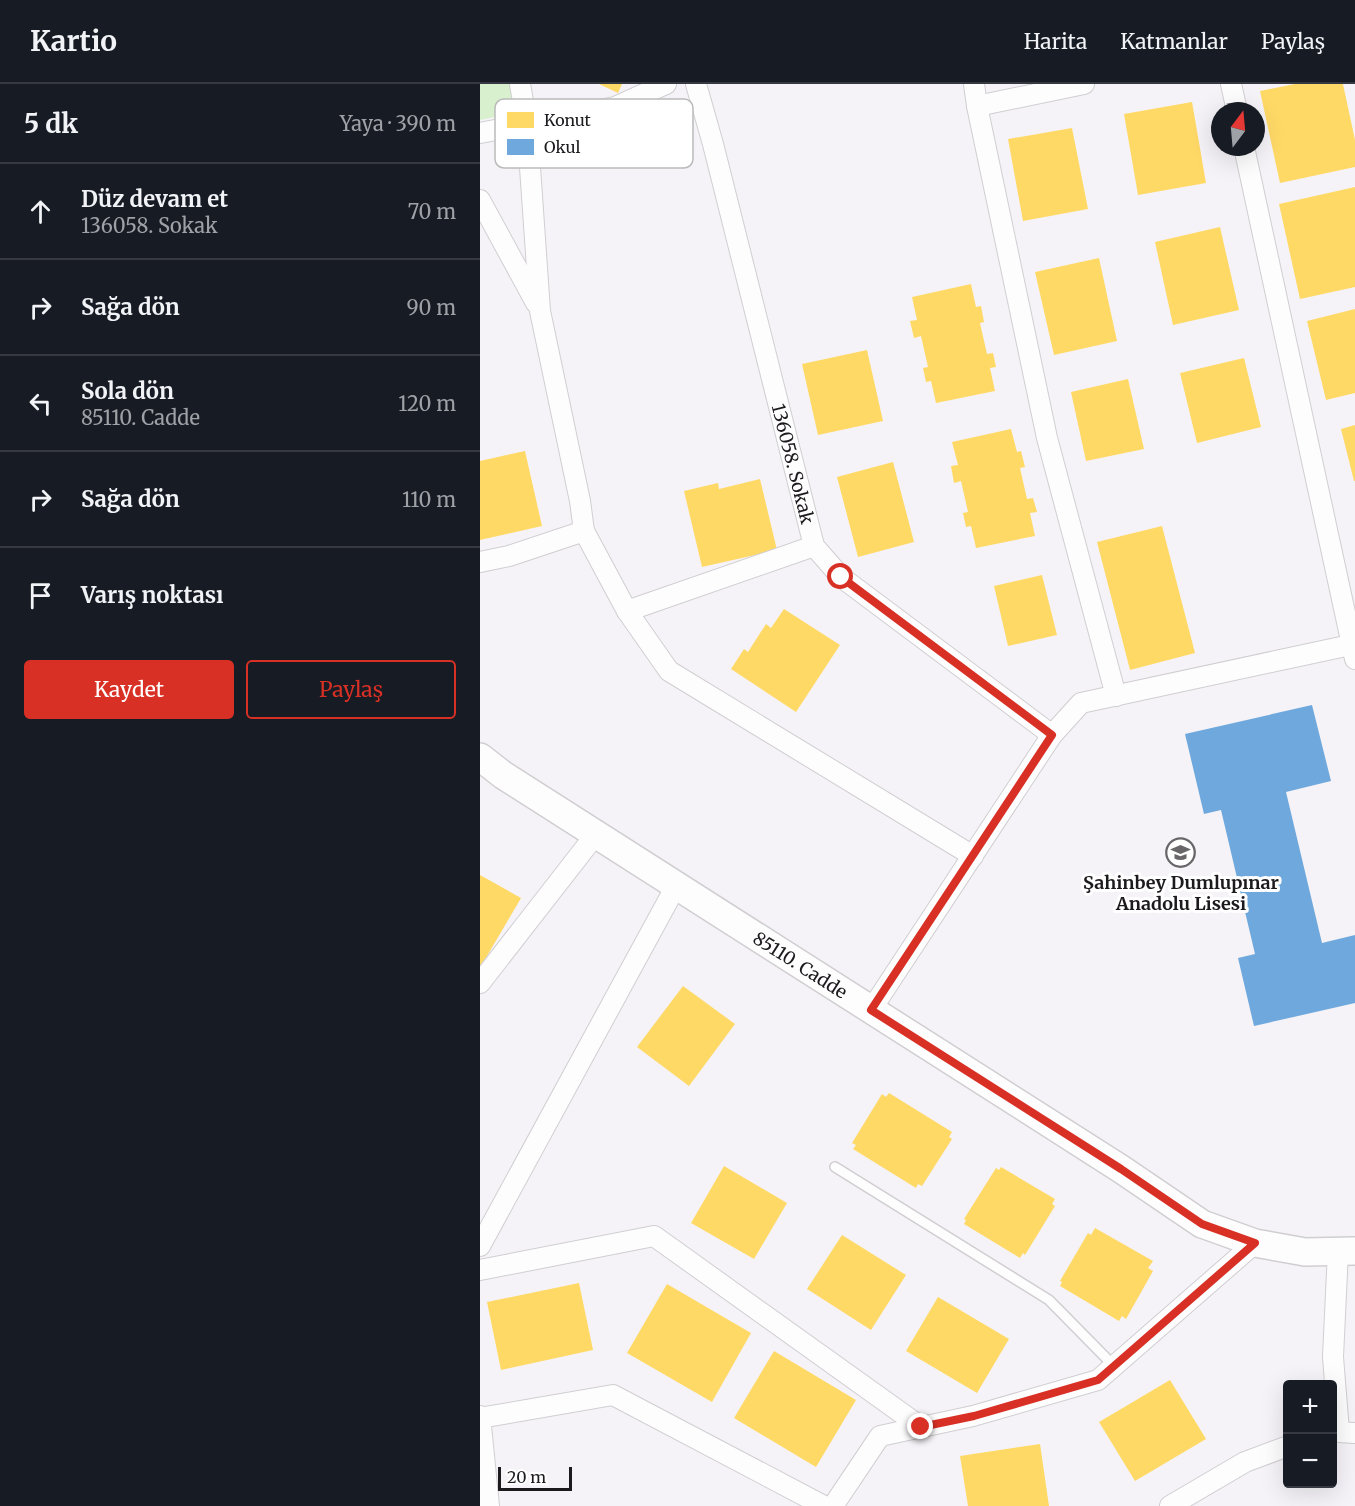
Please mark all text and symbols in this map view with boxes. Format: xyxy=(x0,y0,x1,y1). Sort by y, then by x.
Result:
text: Kartio xyxy=(30,23,117,59)
text: Harita xyxy=(1024,28,1087,55)
text: Katmanlar xyxy=(1120,28,1228,55)
text: Paylaş xyxy=(1261,28,1325,55)
legend xyxy=(495,99,693,168)
north arrow xyxy=(1211,102,1265,156)
text: 5 dk xyxy=(24,107,78,140)
text: Konut xyxy=(544,110,592,130)
text: Yaya · 390 m xyxy=(340,111,456,136)
text: Okul xyxy=(544,137,581,157)
text: Düz devam et xyxy=(81,185,228,213)
icon: ahead xyxy=(24,195,57,228)
text: 70 m xyxy=(408,199,456,224)
text: 136058. Sokak xyxy=(81,213,218,238)
icon: right xyxy=(24,291,57,324)
text: Sağa dön xyxy=(81,293,180,321)
text: 90 m xyxy=(406,295,456,320)
text: Sola dön xyxy=(81,377,174,405)
icon: left xyxy=(24,387,57,420)
text: 120 m xyxy=(398,391,456,416)
street label: 136058. Sokak xyxy=(767,401,820,527)
text: 85110. Cadde xyxy=(81,405,200,430)
icon: right xyxy=(24,483,57,516)
text: Sağa dön xyxy=(81,485,180,513)
text: 110 m xyxy=(402,487,456,512)
route start xyxy=(827,563,853,589)
icon: arrive xyxy=(24,579,57,612)
text: Varış noktası xyxy=(81,581,223,609)
button: Kaydet xyxy=(24,660,234,719)
button: Paylaş xyxy=(246,660,456,719)
school or university icon: Şahinbey Dumlupınar Anadolu Lisesi xyxy=(1165,837,1197,869)
place label: Şahinbey Dumlupınar Anadolu Lisesi xyxy=(1083,871,1279,915)
street label: 85110. Cadde xyxy=(749,926,852,1003)
map controls xyxy=(1283,1380,1337,1488)
button: + xyxy=(1283,1380,1337,1434)
route end xyxy=(907,1413,933,1439)
button: − xyxy=(1283,1434,1337,1488)
scale bar xyxy=(498,1464,572,1492)
text: 20 m xyxy=(507,1467,546,1487)

